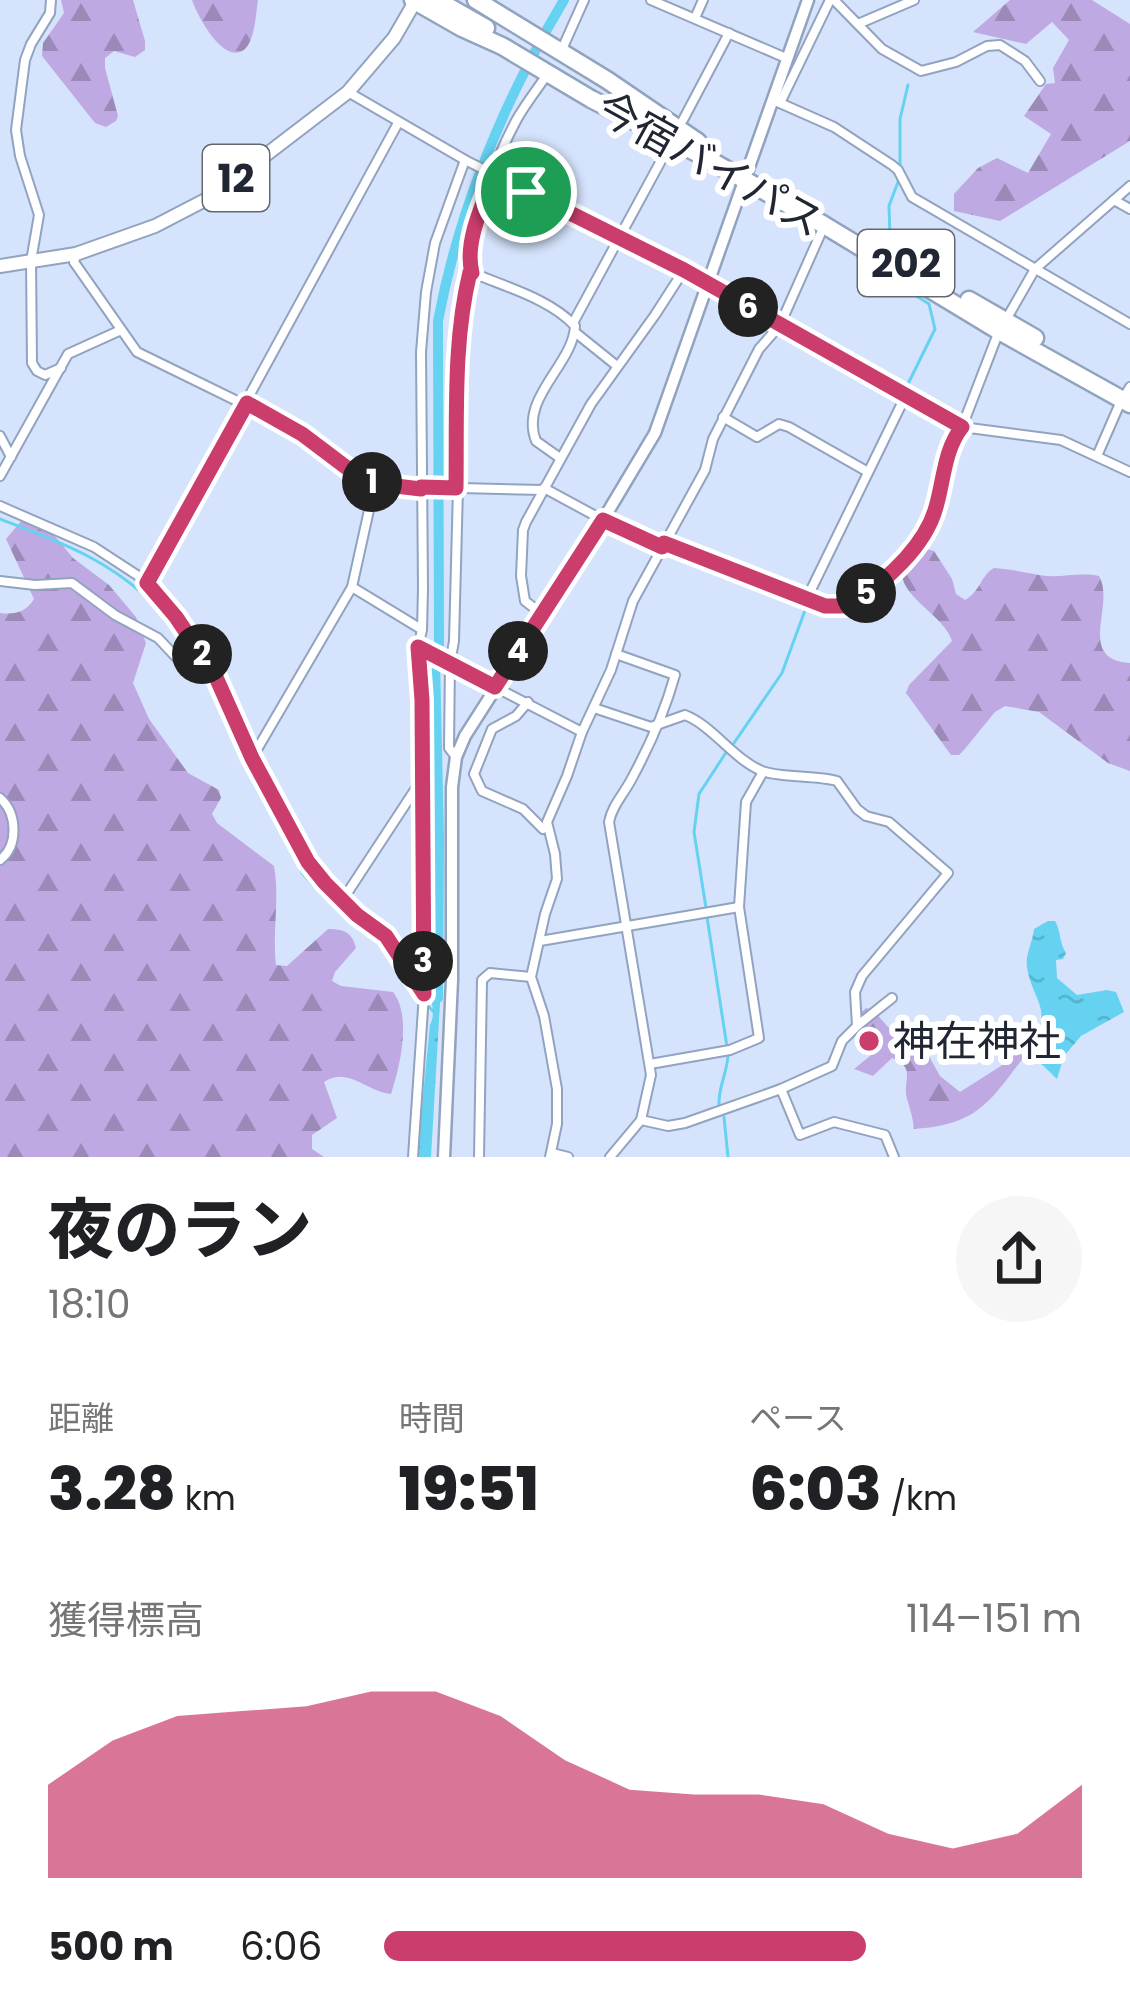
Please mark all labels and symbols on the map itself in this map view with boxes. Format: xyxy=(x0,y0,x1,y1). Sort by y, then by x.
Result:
street label: 今宿バイパス xyxy=(586,78,834,251)
pin xyxy=(475,141,577,243)
road number: 12 xyxy=(203,145,269,211)
road number: 202 xyxy=(858,230,954,296)
pin: 6 xyxy=(718,277,778,337)
pin: 1 xyxy=(342,452,402,512)
pin: 5 xyxy=(836,563,896,623)
pin: 4 xyxy=(488,621,548,681)
pin: 2 xyxy=(172,624,232,684)
pin: 3 xyxy=(393,931,453,991)
place label: 神在神社 xyxy=(893,1012,1061,1071)
marker: 神在神社 xyxy=(856,1028,882,1054)

